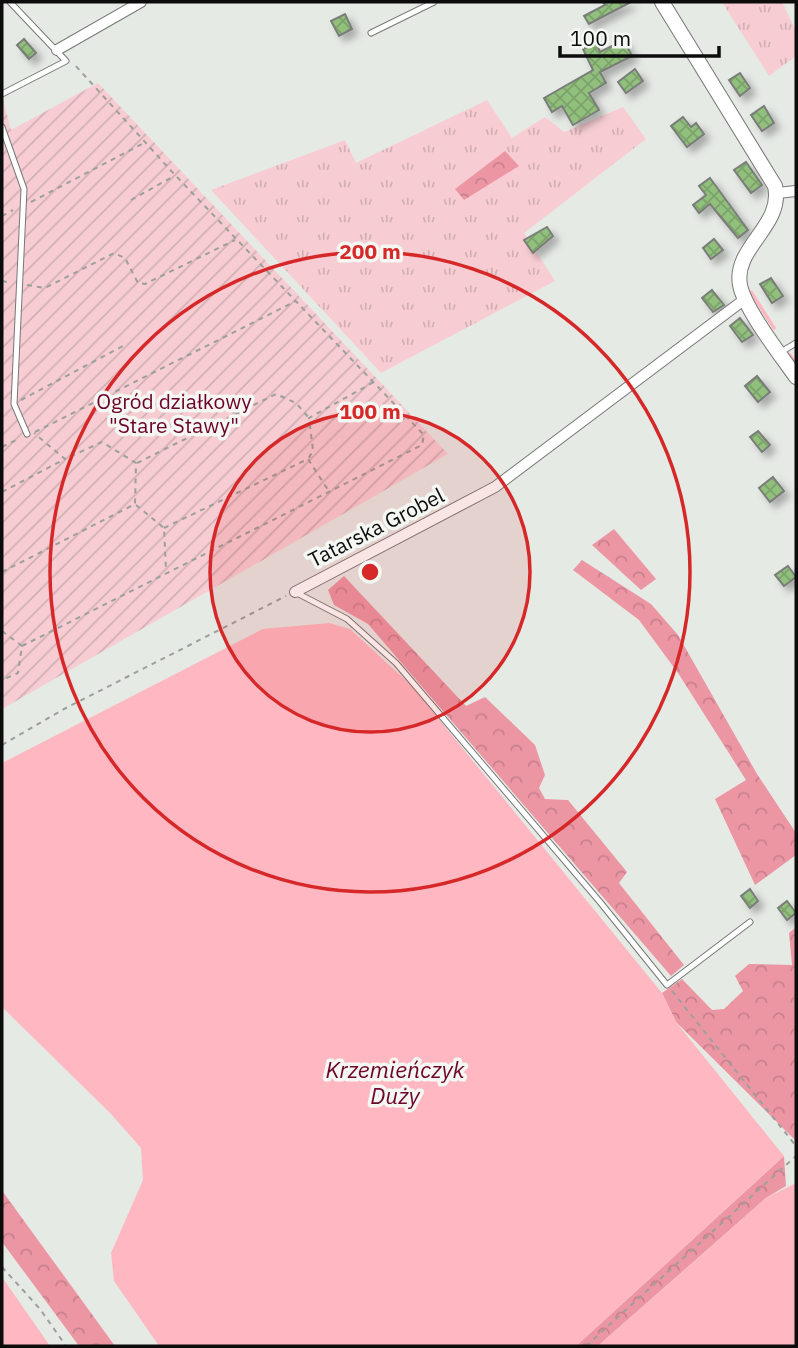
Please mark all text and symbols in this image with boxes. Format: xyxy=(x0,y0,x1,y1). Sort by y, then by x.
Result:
scale bar xyxy=(560,14,719,58)
text: 100 m xyxy=(570,24,631,52)
text: 200 m xyxy=(339,237,401,265)
park label: Ogród działkowy "Stare Stawy" xyxy=(96,387,252,439)
text: 100 m xyxy=(339,397,401,425)
street label: Tatarska Grobel xyxy=(303,481,449,573)
centre of rings xyxy=(358,560,382,584)
water label: Krzemieńczyk Duży xyxy=(325,1054,466,1110)

